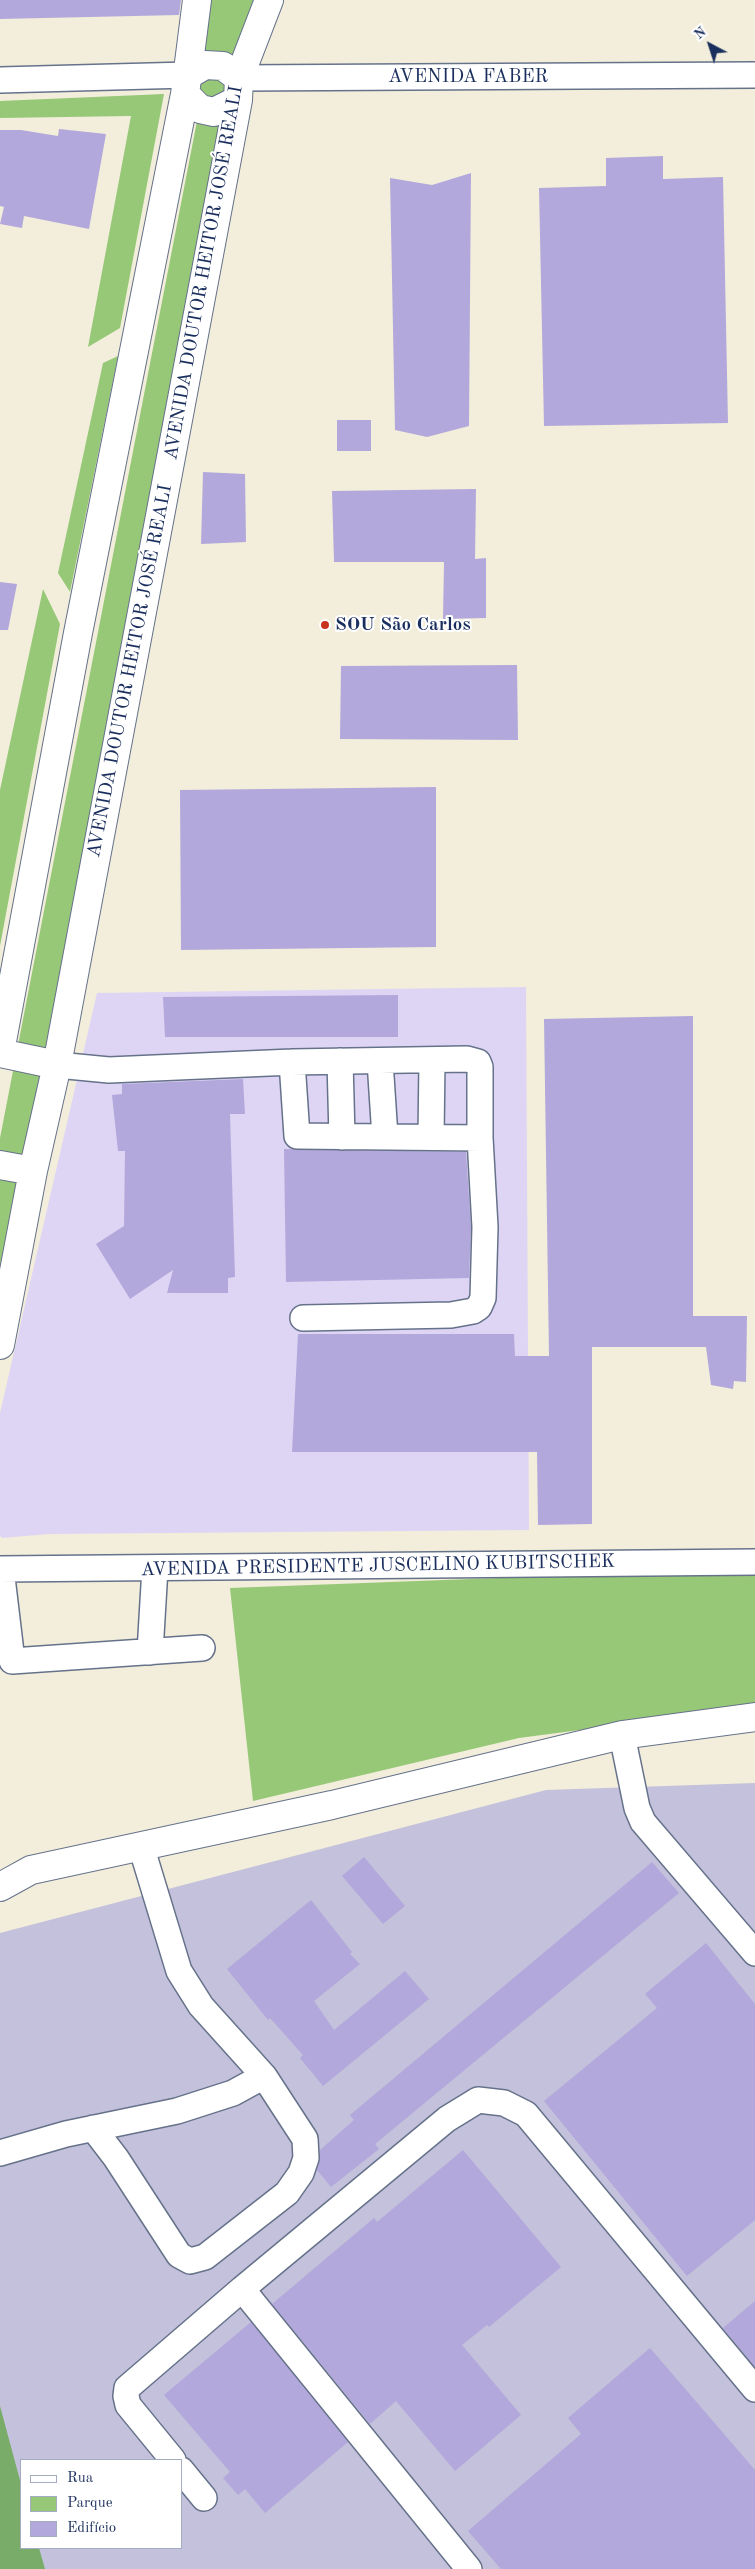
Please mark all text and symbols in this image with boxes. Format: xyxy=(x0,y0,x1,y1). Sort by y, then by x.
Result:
north arrow xyxy=(685,20,735,70)
text: N xyxy=(692,25,709,42)
street label: AVENIDA FABER xyxy=(388,66,548,88)
street label: AVENIDA DOUTOR HEITOR JOSÉ REALI xyxy=(160,84,248,462)
street label: AVENIDA DOUTOR HEITOR JOSÉ REALI xyxy=(83,483,177,859)
place label: SOU São Carlos xyxy=(335,614,471,636)
marker: SOU São Carlos xyxy=(319,619,331,631)
street label: AVENIDA PRESIDENTE JUSCELINO KUBITSCHEK xyxy=(141,1550,615,1582)
legend xyxy=(20,2459,182,2549)
text: Rua xyxy=(67,2471,93,2486)
text: Parque xyxy=(67,2496,113,2511)
text: Edifício xyxy=(67,2521,116,2536)

